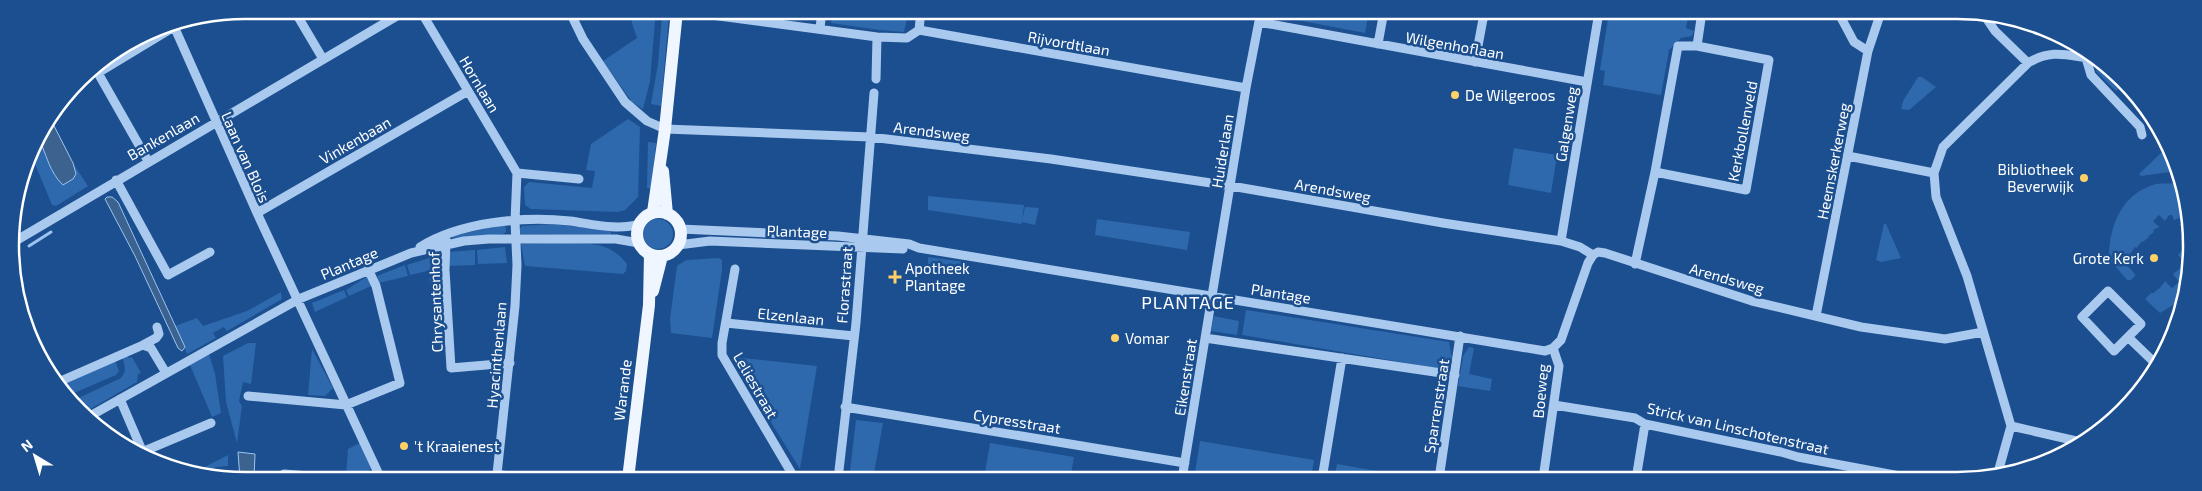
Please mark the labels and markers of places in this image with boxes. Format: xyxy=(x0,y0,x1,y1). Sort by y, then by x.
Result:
place label: De Wilgeroos xyxy=(1465,86,1555,104)
marker: De Wilgeroos xyxy=(1449,89,1461,101)
place label: Bibliotheek Beverwijk xyxy=(1998,160,2074,196)
marker: Bibliotheek Beverwijk xyxy=(2078,172,2090,184)
place label: Grote Kerk xyxy=(2073,249,2144,267)
marker: Grote Kerk xyxy=(2148,252,2160,264)
place label: Apotheek Plantage xyxy=(905,259,970,294)
marker: Apotheek Plantage xyxy=(889,271,901,283)
place label: Vomar xyxy=(1125,329,1169,347)
marker: Vomar xyxy=(1109,332,1121,344)
place label: 't Kraaienest xyxy=(414,437,500,455)
marker: 't Kraaienest xyxy=(398,440,410,452)

